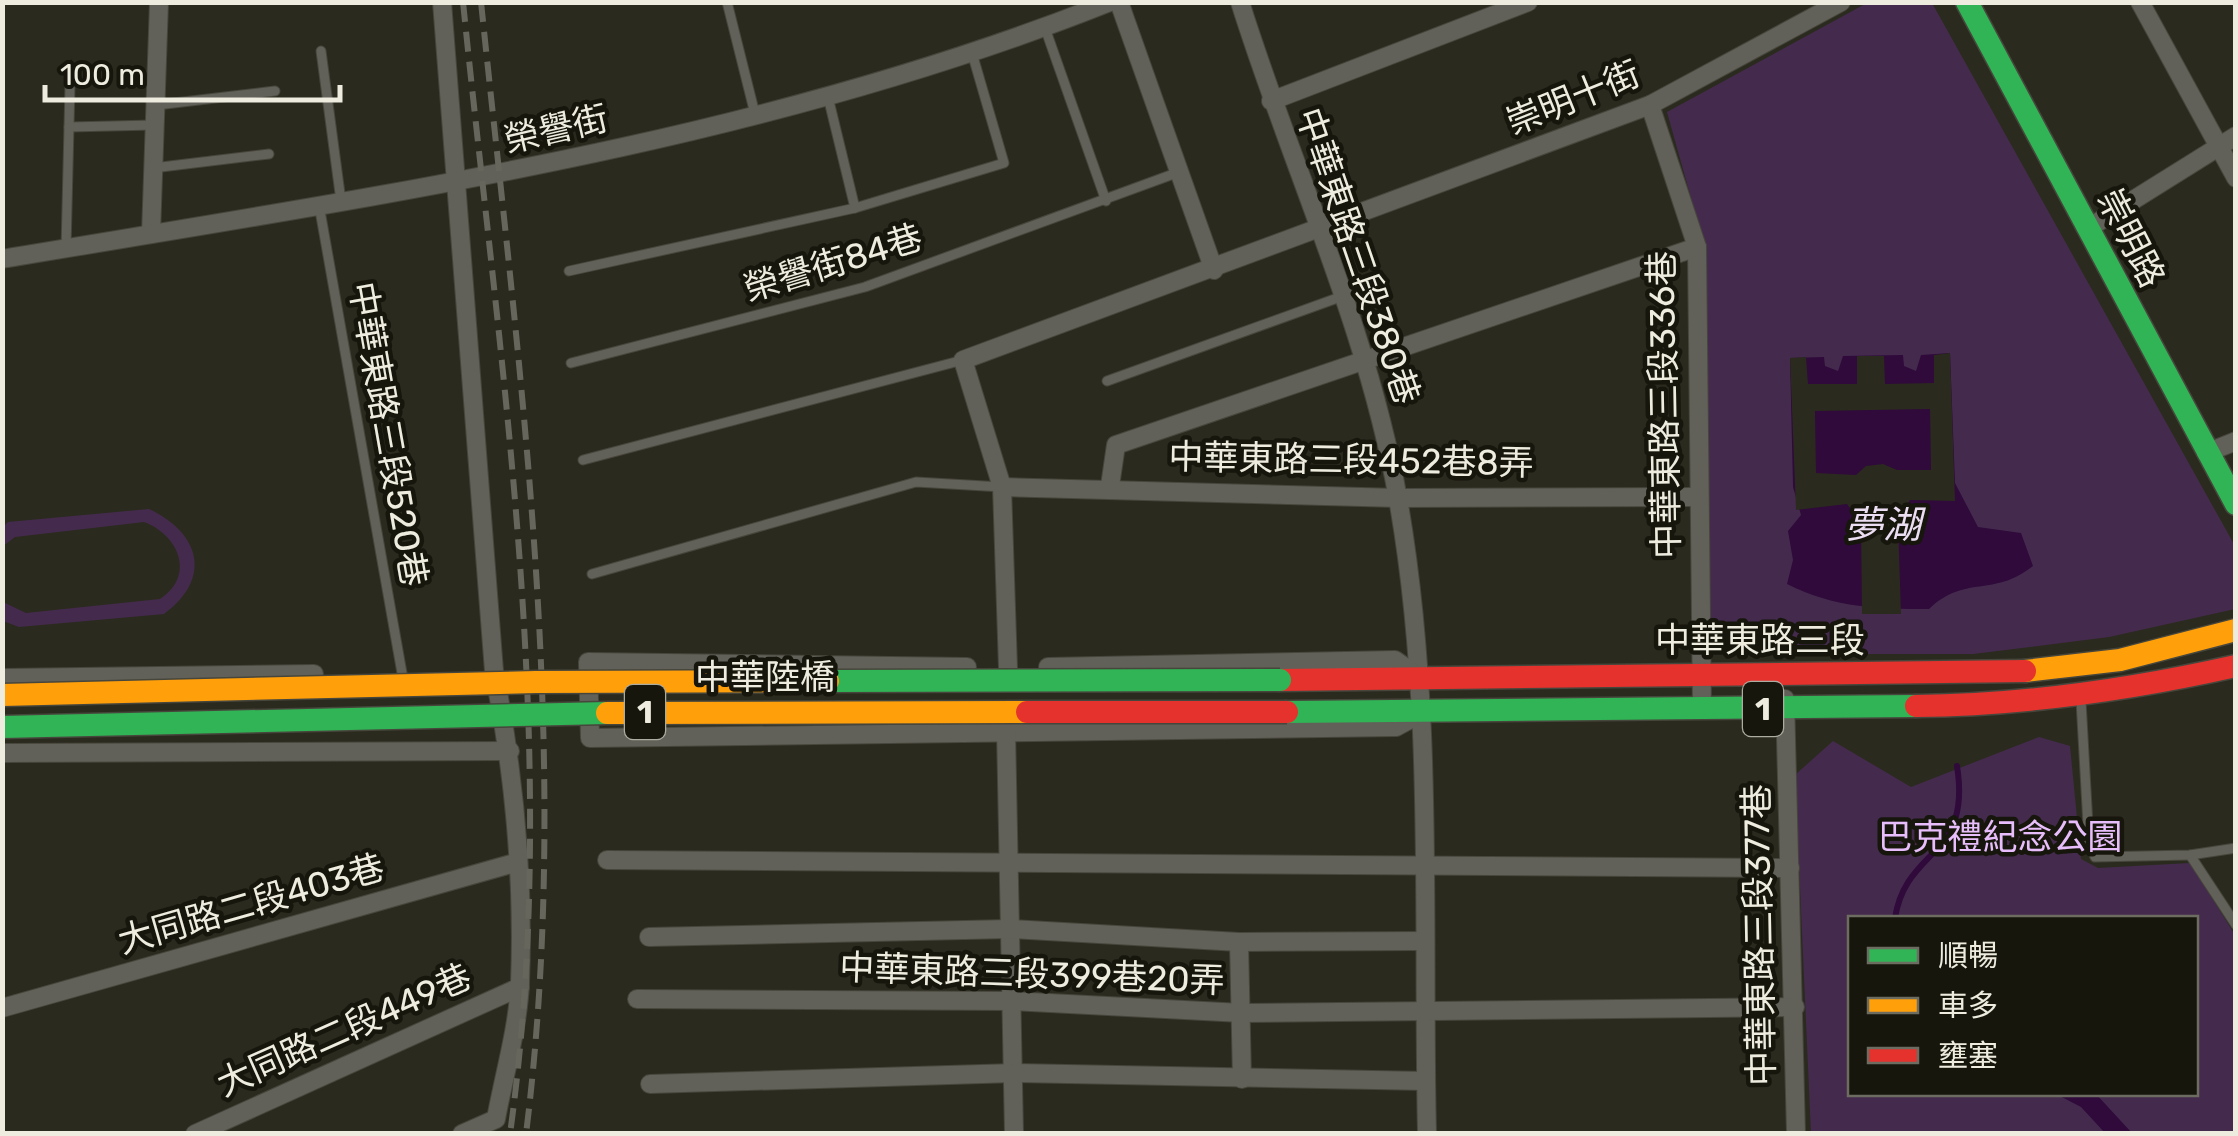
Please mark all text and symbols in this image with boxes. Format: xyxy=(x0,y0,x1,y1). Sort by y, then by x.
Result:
scale bar xyxy=(45,40,340,102)
street label: 崇明十街 xyxy=(1500,52,1646,144)
text: 100 m xyxy=(60,57,145,93)
street label: 榮譽街 xyxy=(500,97,612,161)
street label: 中華東路三段380巷 xyxy=(1288,102,1428,410)
street label: 崇明路 xyxy=(2088,182,2174,294)
street label: 榮譽街84巷 xyxy=(739,216,927,310)
street label: 中華東路三段336巷 xyxy=(1640,251,1688,559)
street label: 中華東路三段520巷 xyxy=(341,278,435,590)
street label: 中華東路三段452巷8弄 xyxy=(1168,436,1534,484)
water label: 夢湖 xyxy=(1845,502,1926,548)
street label: 中華東路三段 xyxy=(1655,619,1865,661)
street label: 中華陸橋 xyxy=(695,656,835,698)
road number: 1 xyxy=(1743,682,1783,736)
road number: 1 xyxy=(625,685,665,739)
street label: 中華東路三段377巷 xyxy=(1735,784,1783,1086)
park label: 巴克禮紀念公園 xyxy=(1877,816,2123,858)
street label: 大同路二段403巷 xyxy=(113,846,389,962)
legend xyxy=(1848,916,2198,1096)
text: 順暢 xyxy=(1938,938,1998,974)
street label: 中華東路三段399巷20弄 xyxy=(839,946,1225,1002)
street label: 大同路二段449巷 xyxy=(210,955,478,1105)
text: 車多 xyxy=(1938,988,1998,1024)
text: 壅塞 xyxy=(1938,1038,1998,1074)

